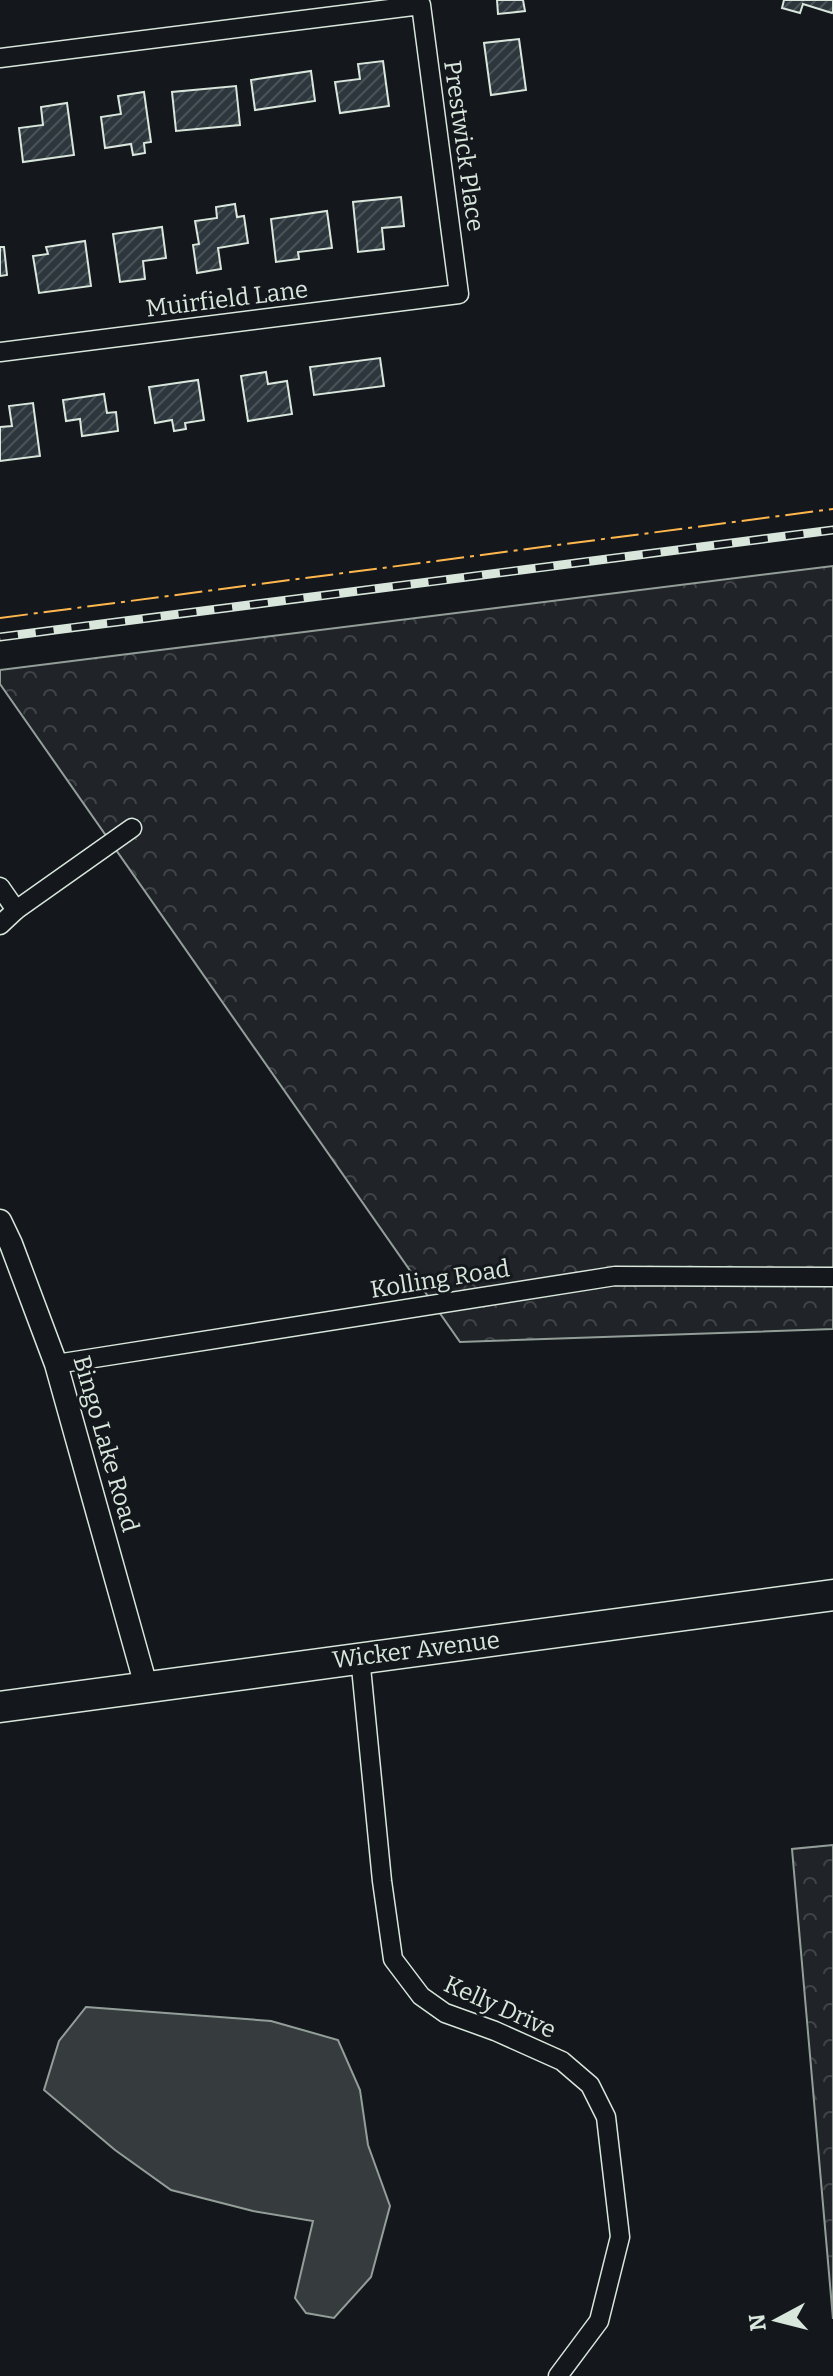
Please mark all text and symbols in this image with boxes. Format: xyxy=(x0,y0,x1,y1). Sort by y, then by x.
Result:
street label: Prestwick Place xyxy=(438,59,490,233)
street label: Muirfield Lane xyxy=(144,275,310,323)
street label: Kolling Road xyxy=(368,1254,512,1304)
street label: Bingo Lake Road xyxy=(67,1353,145,1535)
street label: Wicker Avenue xyxy=(331,1626,501,1674)
street label: Kelly Drive xyxy=(440,1970,560,2044)
north arrow xyxy=(737,2280,817,2360)
text: N xyxy=(743,2312,772,2332)

